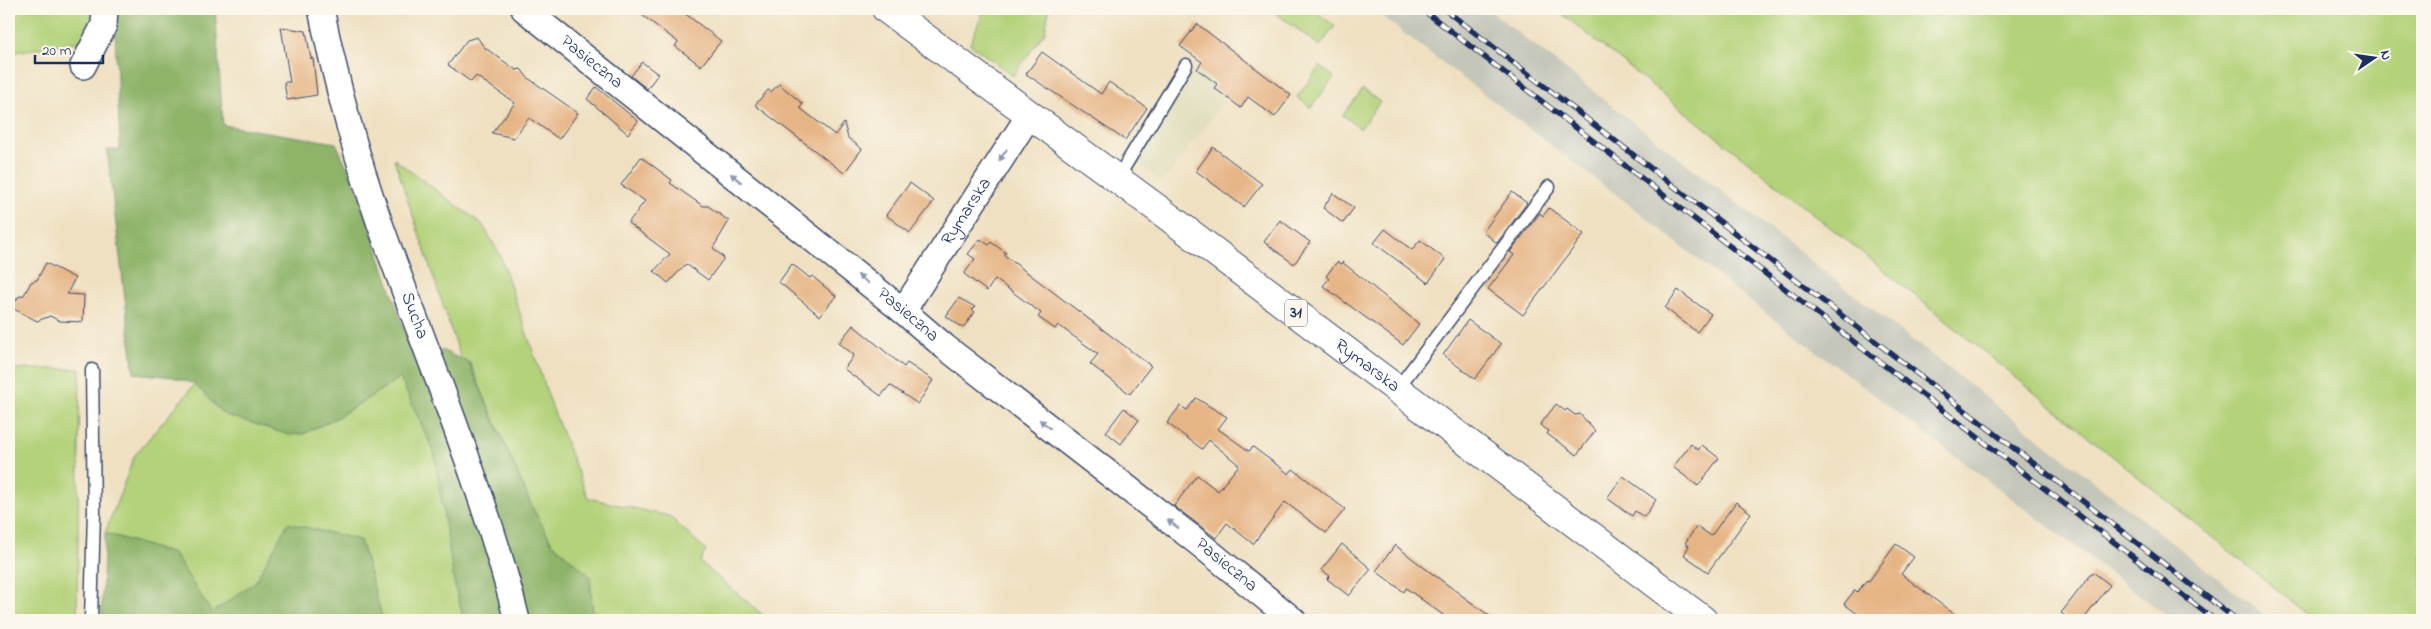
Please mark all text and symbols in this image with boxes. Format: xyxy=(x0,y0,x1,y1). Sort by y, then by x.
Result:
street label: Pasieczna xyxy=(554,29,628,96)
scale bar xyxy=(35,32,102,64)
north arrow xyxy=(2348,32,2398,82)
text: 20 m xyxy=(42,40,72,62)
text: N xyxy=(2374,48,2396,62)
one-way arrow xyxy=(999,148,1008,162)
one-way arrow xyxy=(730,172,743,183)
street label: Rymarska xyxy=(935,173,998,251)
one-way arrow xyxy=(857,274,870,285)
street label: Pasieczna xyxy=(871,282,944,349)
street label: Sucha xyxy=(393,289,435,343)
road number: 31 xyxy=(1285,300,1307,326)
street label: Rymarska xyxy=(1328,333,1405,400)
one-way arrow xyxy=(1038,419,1052,429)
one-way arrow xyxy=(1167,518,1180,529)
street label: Pasieczna xyxy=(1189,532,1263,599)

